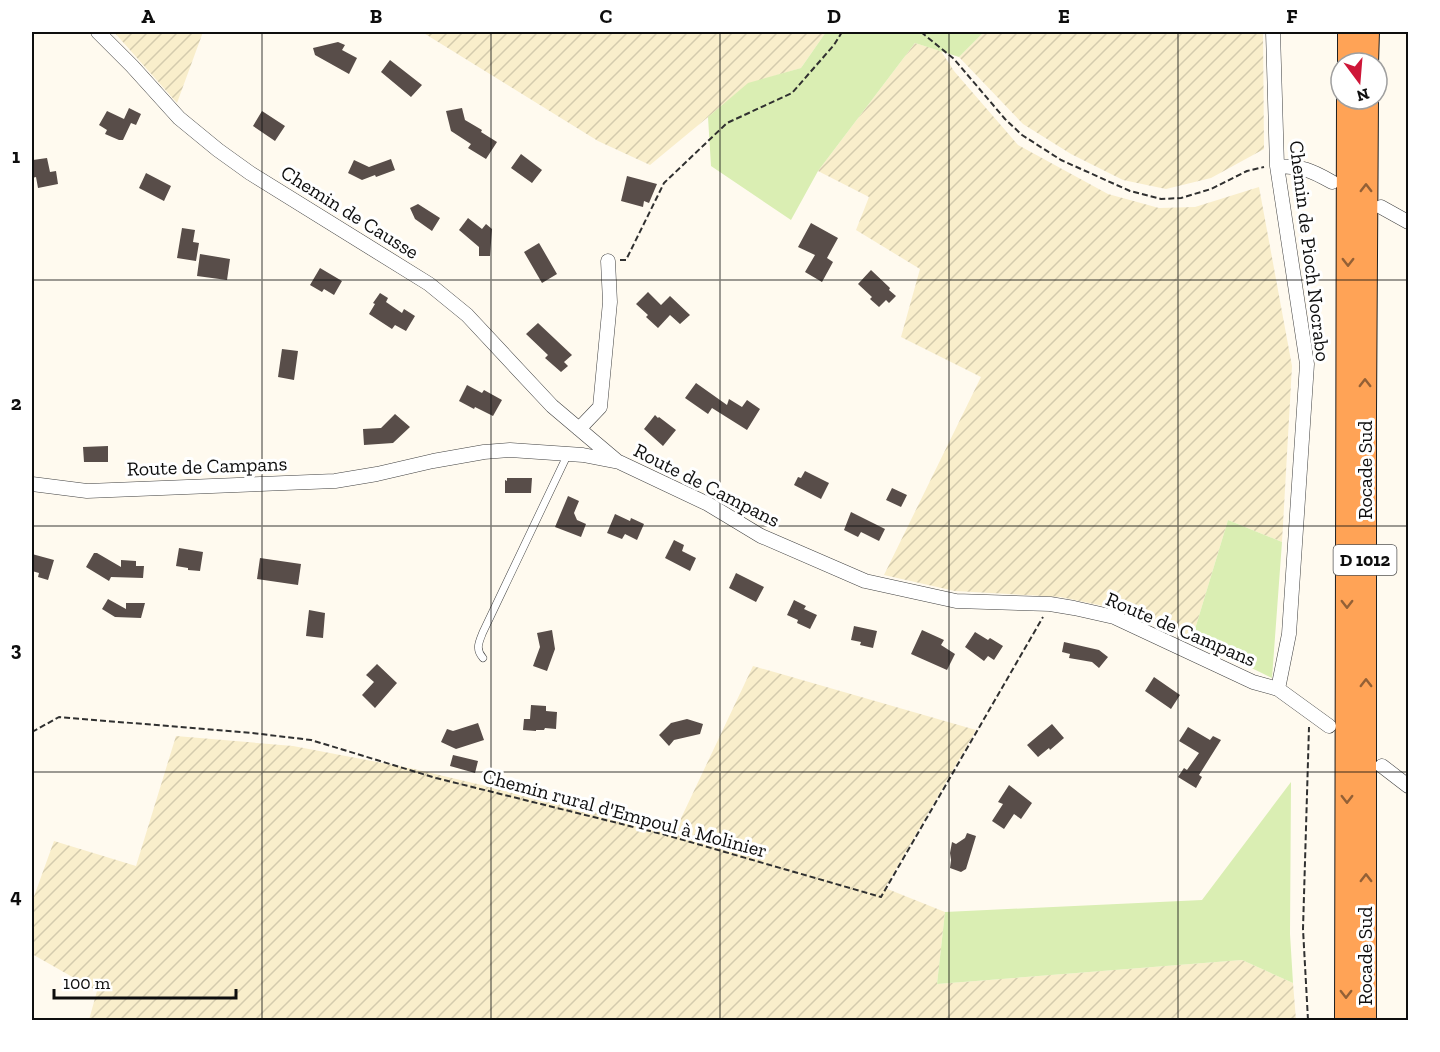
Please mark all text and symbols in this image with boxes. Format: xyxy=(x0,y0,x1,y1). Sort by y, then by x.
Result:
text: A xyxy=(141,4,155,28)
text: B xyxy=(370,4,382,28)
text: C xyxy=(600,4,613,28)
text: D xyxy=(827,4,841,28)
text: E xyxy=(1058,4,1070,28)
text: F xyxy=(1286,4,1298,28)
north arrow xyxy=(1329,51,1389,111)
text: N xyxy=(1355,84,1371,106)
street label: Chemin de Pioch Nocrabo xyxy=(1285,139,1335,363)
text: 1 xyxy=(12,144,20,168)
street label: Chemin de Causse xyxy=(277,160,423,264)
one-way arrow xyxy=(1360,184,1372,193)
one-way arrow xyxy=(1342,258,1354,267)
one-way arrow xyxy=(1359,379,1371,388)
text: 2 xyxy=(11,391,22,415)
street label: Rocade Sud xyxy=(1353,420,1377,520)
street label: Route de Campans xyxy=(630,438,784,532)
street label: Route de Campans xyxy=(126,451,288,481)
road number: D 1012 xyxy=(1334,545,1396,575)
street label: Route de Campans xyxy=(1102,587,1260,671)
one-way arrow xyxy=(1341,600,1353,609)
text: 3 xyxy=(11,637,22,661)
one-way arrow xyxy=(1360,679,1372,688)
street label: Chemin rural d'Empoul à Molinier xyxy=(480,763,770,863)
one-way arrow xyxy=(1341,795,1353,804)
one-way arrow xyxy=(1360,874,1372,883)
text: 4 xyxy=(10,884,22,908)
street label: Rocade Sud xyxy=(1353,906,1377,1006)
scale bar xyxy=(54,962,236,1000)
text: 100 m xyxy=(63,972,111,994)
one-way arrow xyxy=(1340,990,1352,999)

